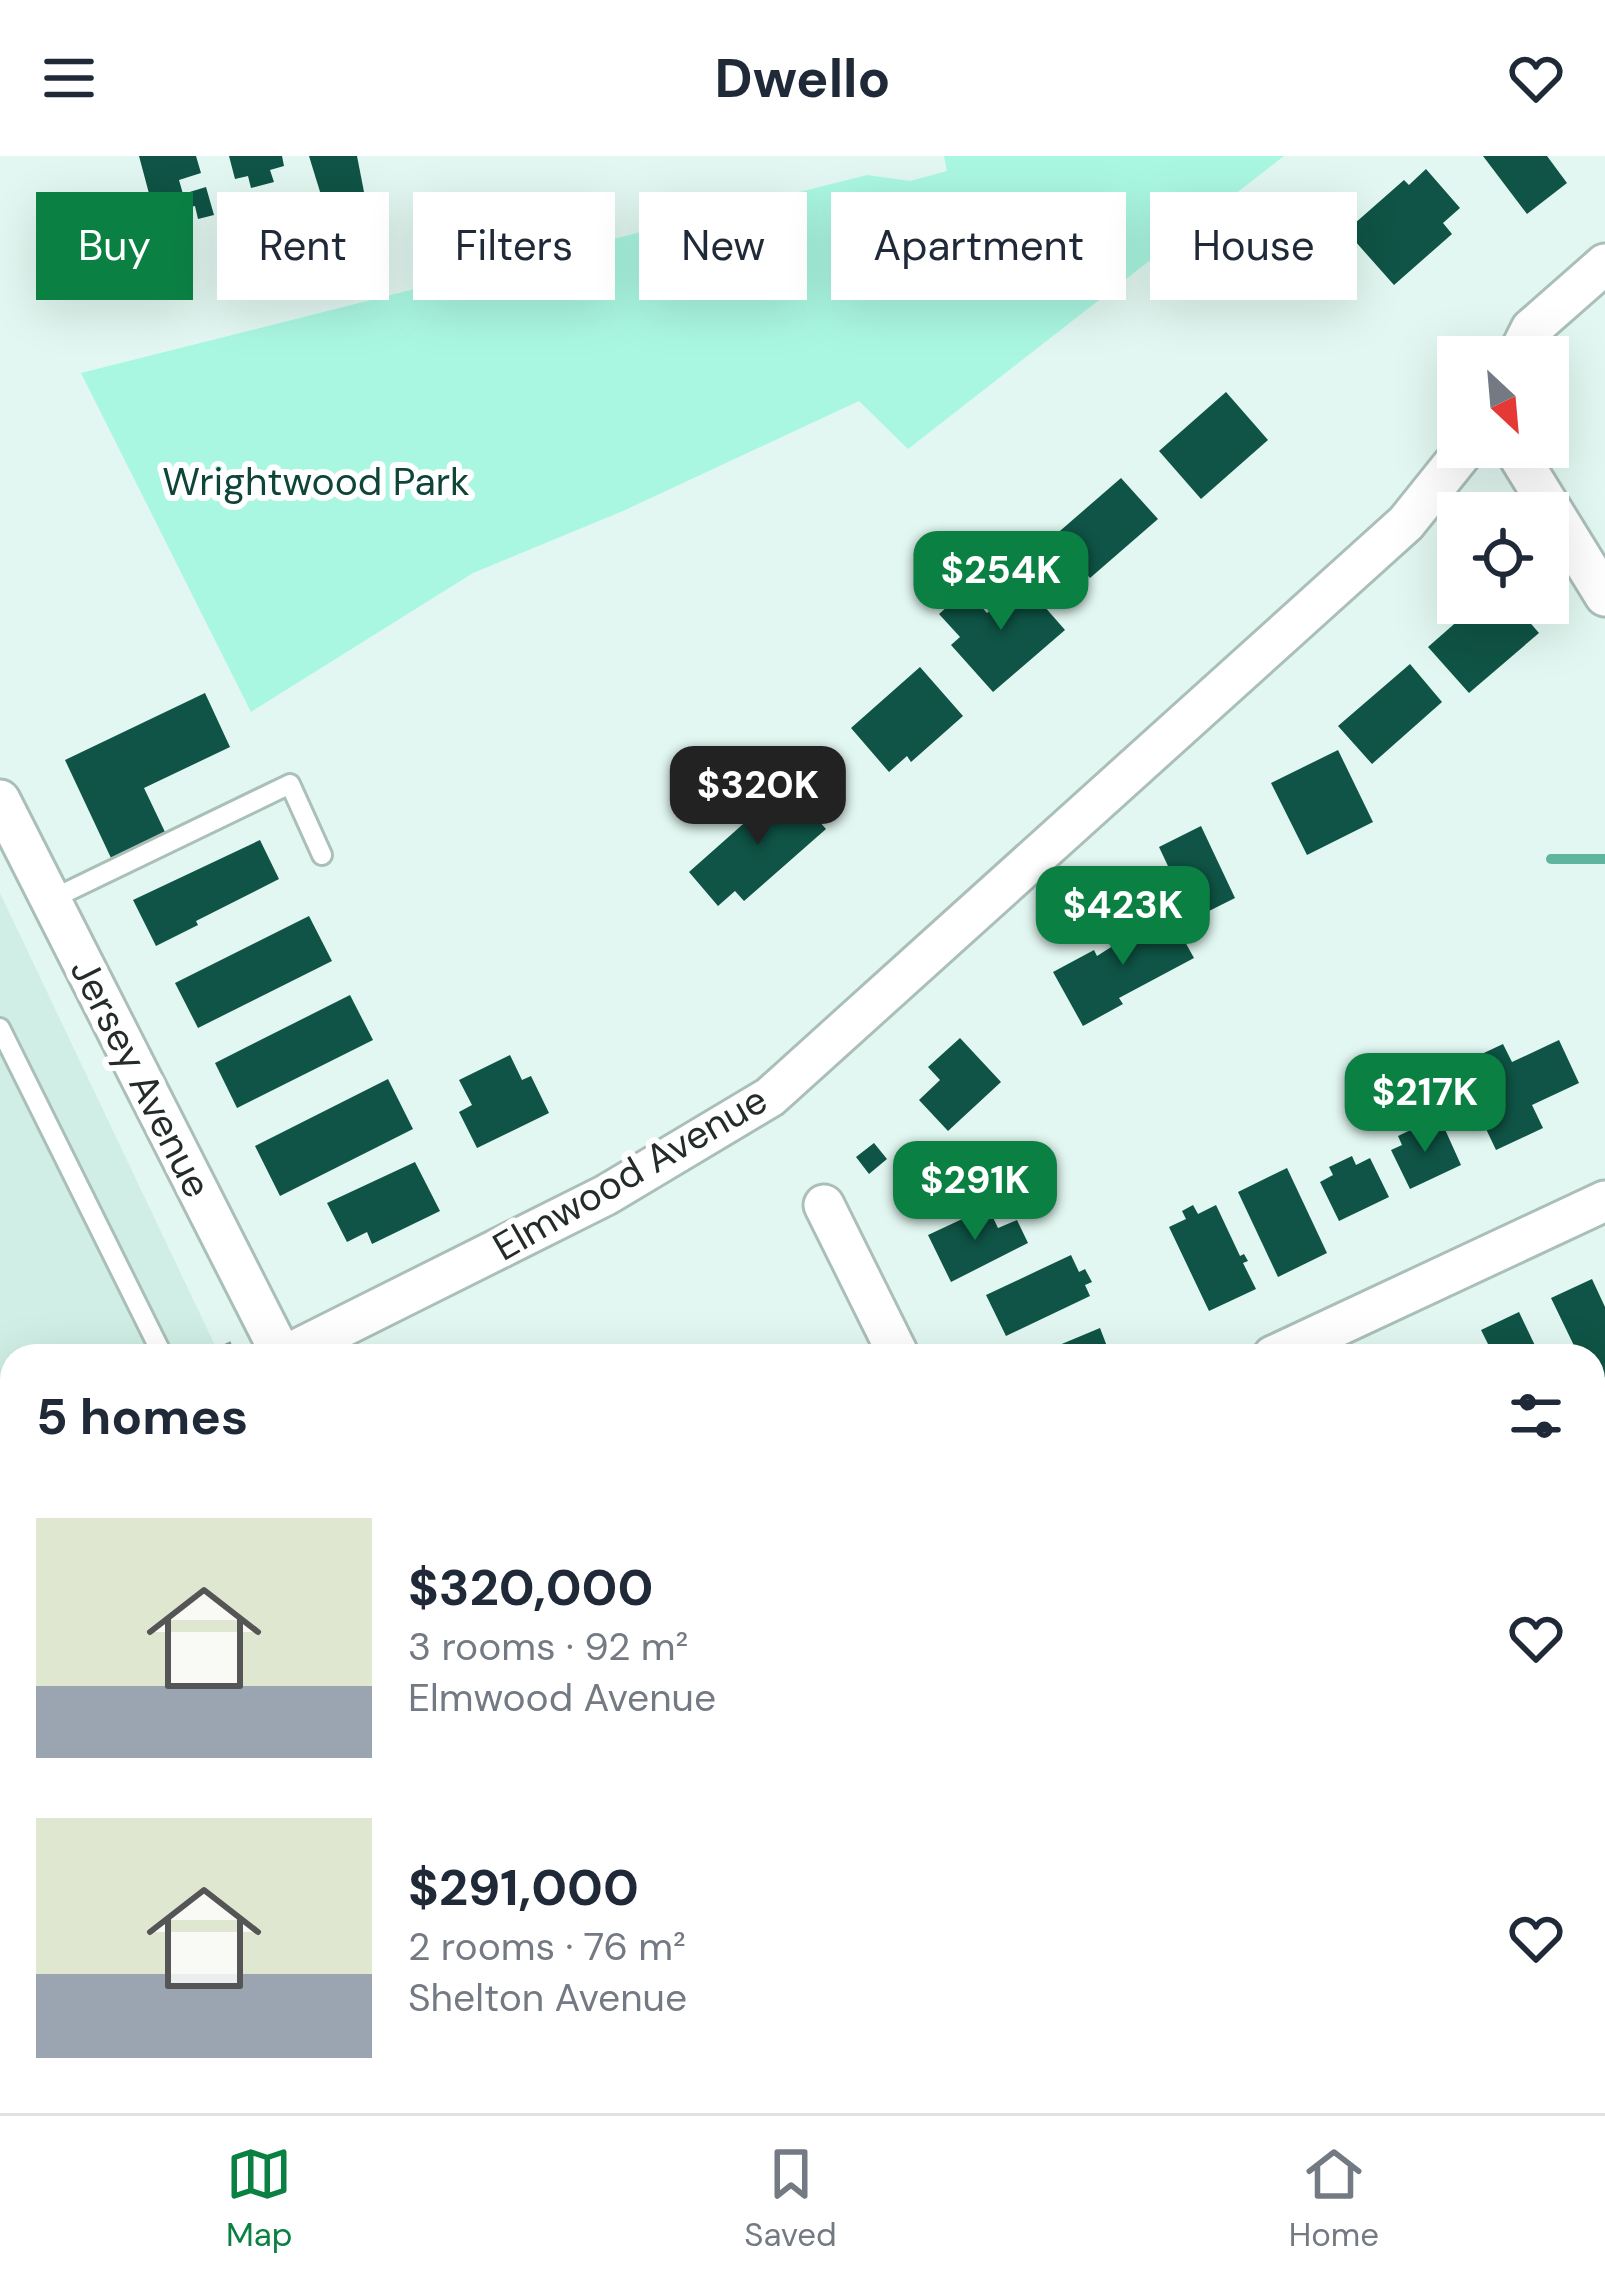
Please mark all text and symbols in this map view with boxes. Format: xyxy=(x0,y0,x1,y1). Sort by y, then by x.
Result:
text: Dwello xyxy=(715,43,890,114)
icon: menu xyxy=(36,45,102,111)
icon: heart xyxy=(1503,45,1569,111)
chip: Buy xyxy=(36,192,193,300)
chip: Rent xyxy=(217,192,389,300)
chip: Filters xyxy=(413,192,615,300)
chip: New xyxy=(639,192,807,300)
chip: Apartment xyxy=(831,192,1126,300)
chip: House xyxy=(1150,192,1357,300)
north arrow xyxy=(1437,336,1569,468)
map controls xyxy=(1437,336,1569,624)
park label: Wrightwood Park xyxy=(162,456,470,507)
button: locate xyxy=(1437,492,1569,624)
pin: $254K xyxy=(917,531,1085,633)
text: $254K xyxy=(940,544,1062,595)
pin: $320K xyxy=(674,746,842,848)
text: $320K xyxy=(697,759,819,810)
pin: $423K xyxy=(1039,866,1207,968)
text: $423K xyxy=(1063,879,1183,930)
street label: Jersey Avenue xyxy=(59,950,223,1206)
pin: $217K xyxy=(1341,1053,1509,1155)
text: $217K xyxy=(1372,1066,1478,1117)
street label: Elmwood Avenue xyxy=(484,1074,776,1272)
pin: $291K xyxy=(891,1141,1059,1243)
text: $291K xyxy=(920,1154,1030,1205)
text: 5 homes xyxy=(36,1383,248,1450)
icon: filters xyxy=(1503,1383,1569,1449)
text: $320,000 xyxy=(408,1554,653,1621)
icon: home xyxy=(132,1566,276,1710)
icon: heart xyxy=(1503,1605,1569,1671)
text: 3 rooms · 92 m² xyxy=(408,1621,688,1672)
text: Elmwood Avenue xyxy=(408,1672,716,1723)
text: $291,000 xyxy=(408,1854,639,1921)
icon: home xyxy=(132,1866,276,2010)
icon: heart xyxy=(1503,1905,1569,1971)
text: 2 rooms · 76 m² xyxy=(408,1921,686,1972)
text: Shelton Avenue xyxy=(408,1972,687,2023)
tab: Map xyxy=(226,2141,292,2256)
tab: Saved xyxy=(744,2141,837,2256)
tab: Home xyxy=(1289,2141,1379,2256)

